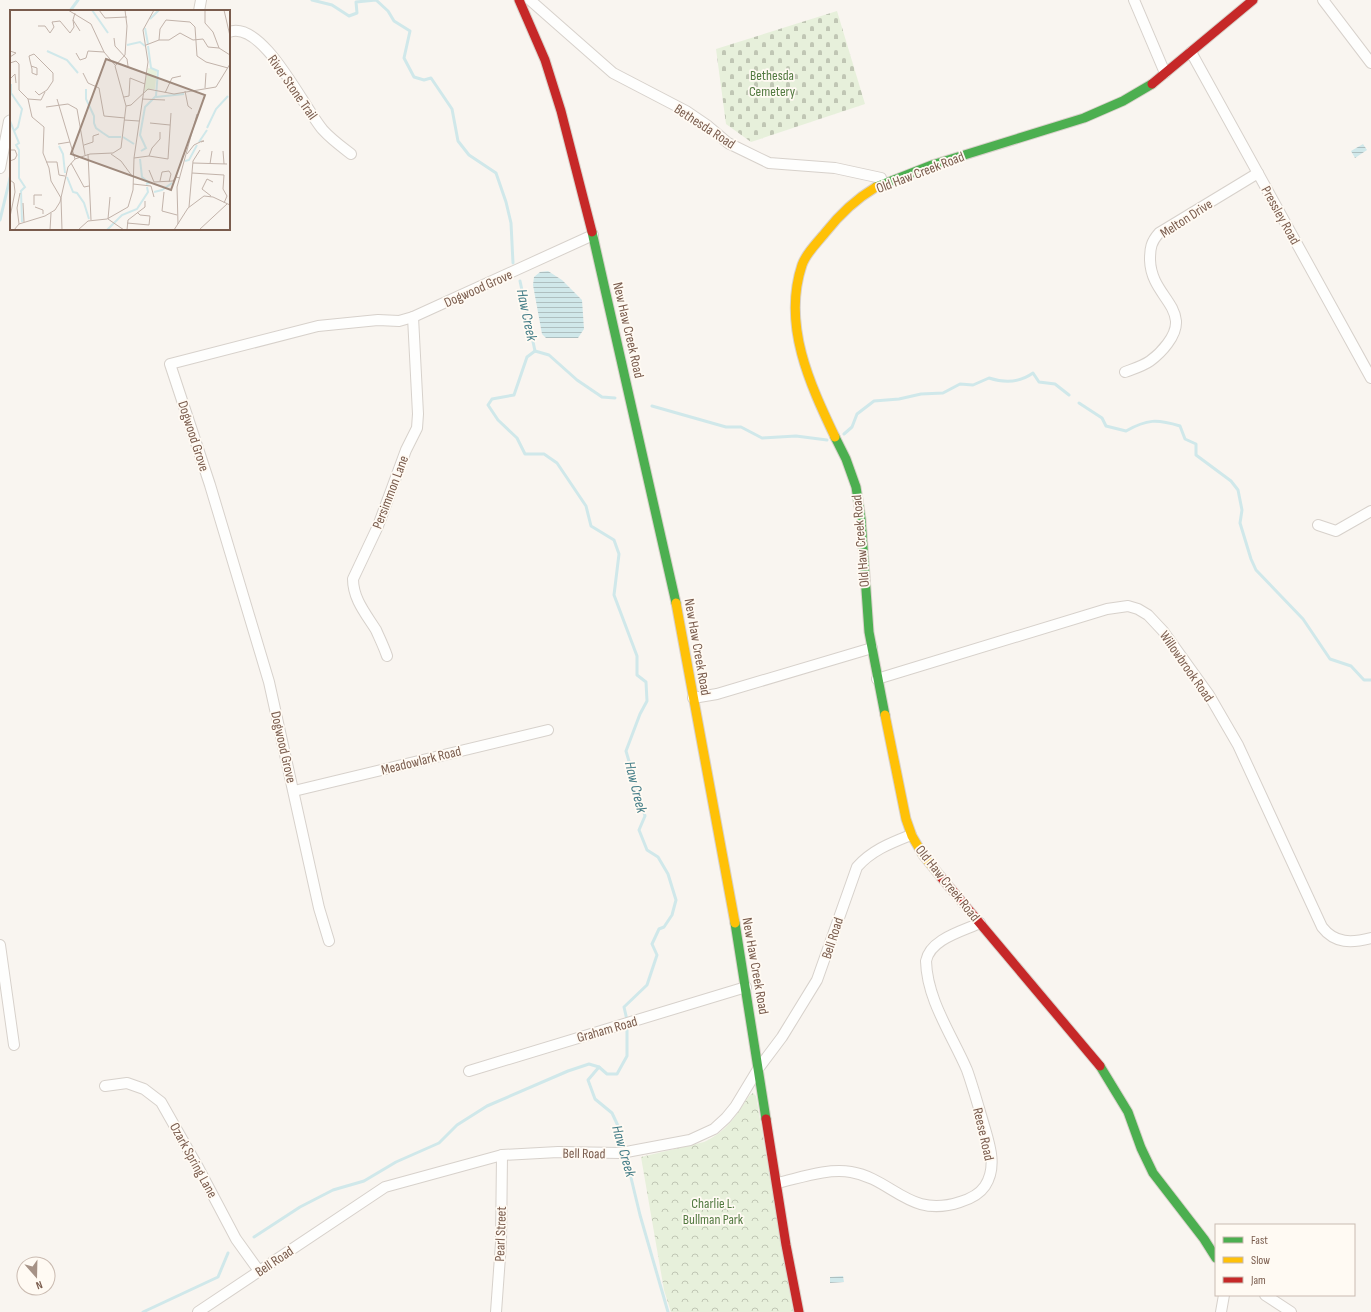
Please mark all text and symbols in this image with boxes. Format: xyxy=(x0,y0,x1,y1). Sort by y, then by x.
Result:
inset map xyxy=(10,10,230,230)
street label: River Stone Trail xyxy=(264,52,321,123)
park label: Bethesda Cemetery xyxy=(749,67,796,100)
street label: Bethesda Road xyxy=(671,100,739,153)
street label: Old Haw Creek Road xyxy=(874,148,967,197)
street label: Pressley Road xyxy=(1258,183,1304,248)
street label: Melton Drive xyxy=(1157,195,1216,242)
street label: Dogwood Grove xyxy=(441,266,515,311)
street label: New Haw Creek Road xyxy=(609,280,648,380)
water label: Haw Creek xyxy=(512,287,541,343)
street label: Dogwood Grove xyxy=(174,399,213,474)
street label: Persimmon Lane xyxy=(369,453,412,531)
street label: Old Haw Creek Road xyxy=(848,494,873,588)
street label: New Haw Creek Road xyxy=(681,597,714,697)
street label: Willowbrook Road xyxy=(1156,628,1217,705)
street label: Dogwood Grove xyxy=(267,710,300,785)
street label: Meadowlark Road xyxy=(379,742,463,779)
water label: Haw Creek xyxy=(620,759,651,815)
street label: Old Haw Creek Road xyxy=(912,842,984,925)
street label: Bell Road xyxy=(818,915,847,961)
street label: New Haw Creek Road xyxy=(739,916,772,1016)
street label: Graham Road xyxy=(575,1013,639,1046)
street label: Reese Road xyxy=(969,1106,998,1162)
street label: Ozark Spring Lane xyxy=(166,1120,221,1201)
water label: Haw Creek xyxy=(607,1123,640,1179)
street label: Bell Road xyxy=(563,1145,606,1162)
park label: Charlie L. Bullman Park xyxy=(683,1195,744,1228)
street label: Pearl Street xyxy=(491,1206,510,1262)
legend xyxy=(1215,1224,1355,1296)
text: Fast xyxy=(1251,1233,1268,1248)
street label: Bell Road xyxy=(252,1242,297,1280)
text: Slow xyxy=(1251,1253,1270,1268)
north arrow xyxy=(16,1256,56,1296)
text: Jam xyxy=(1250,1273,1266,1288)
text: N xyxy=(34,1278,44,1292)

